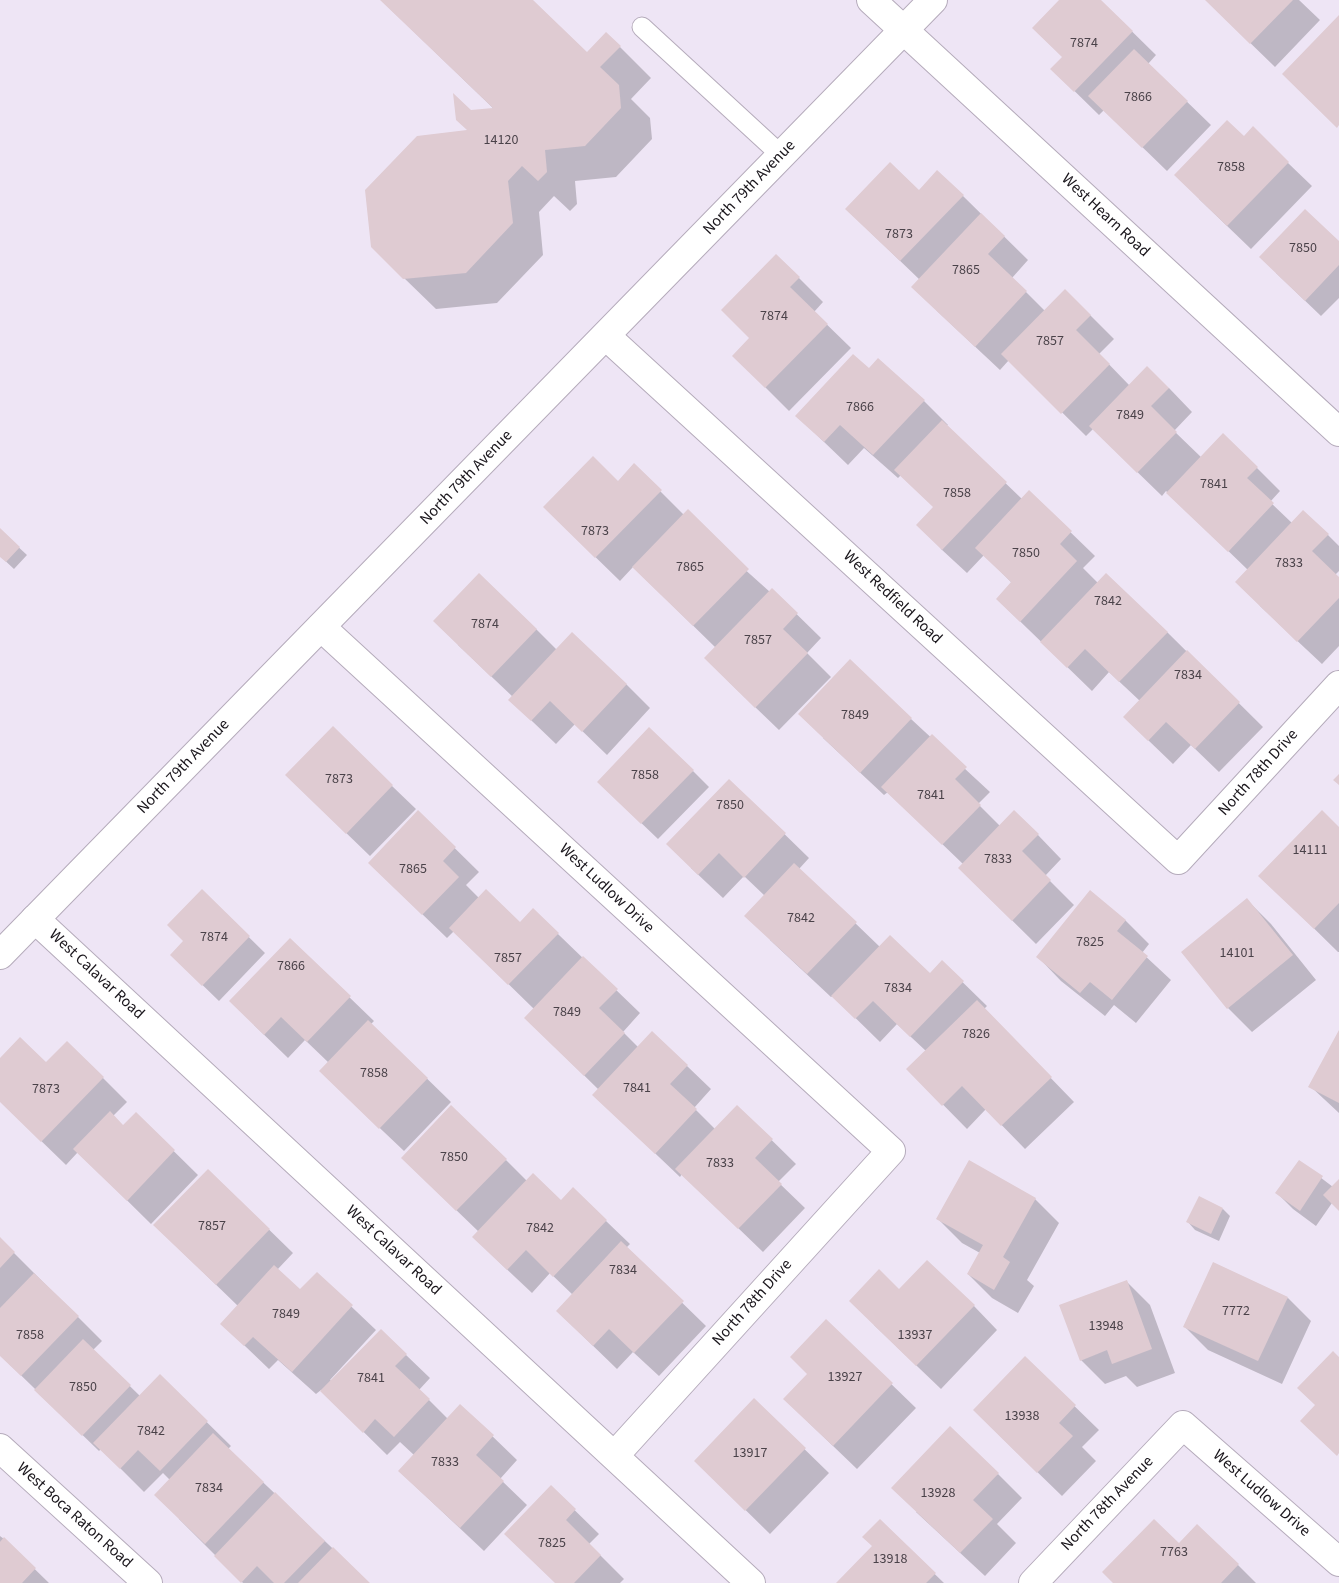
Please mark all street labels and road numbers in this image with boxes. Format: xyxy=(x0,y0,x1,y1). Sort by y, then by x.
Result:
street label: North 79th Avenue xyxy=(700,137,800,239)
street label: West Hearn Road xyxy=(1057,170,1153,262)
street label: North 79th Avenue xyxy=(417,427,517,529)
street label: West Redfield Road xyxy=(839,547,945,649)
street label: North 79th Avenue xyxy=(134,716,234,818)
street label: North 78th Drive xyxy=(1215,726,1303,820)
street label: West Ludlow Drive xyxy=(555,840,657,938)
street label: West Calavar Road xyxy=(44,926,148,1024)
street label: West Calavar Road xyxy=(341,1202,445,1300)
street label: North 78th Drive xyxy=(709,1256,797,1350)
street label: West Ludlow Drive xyxy=(1208,1446,1314,1542)
street label: North 78th Avenue xyxy=(1058,1453,1158,1555)
street label: West Boca Raton Road xyxy=(12,1459,136,1573)

